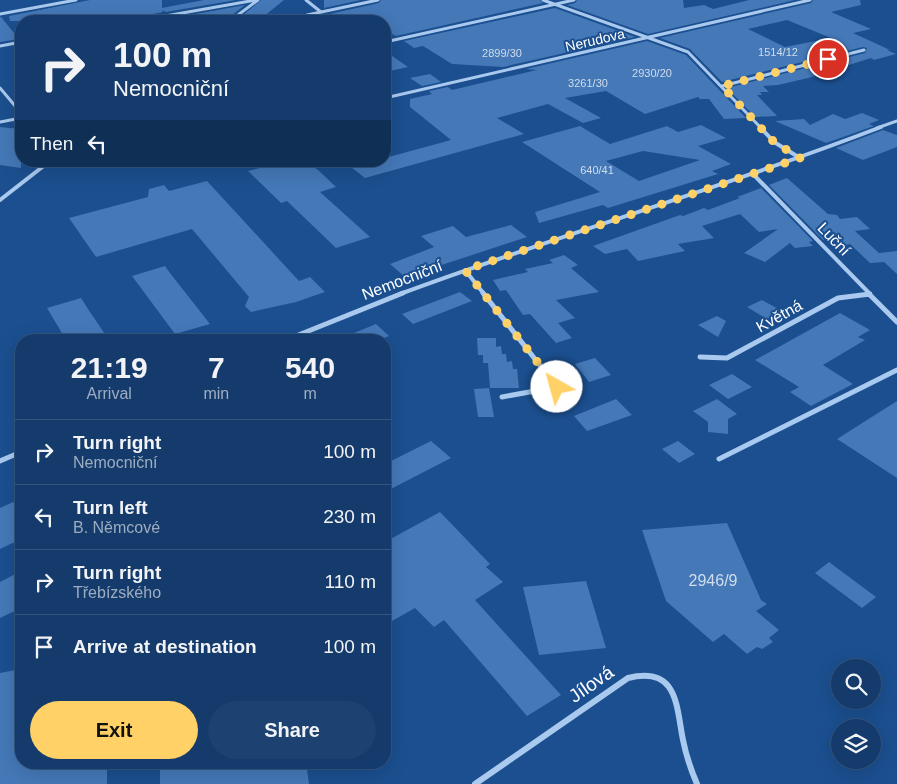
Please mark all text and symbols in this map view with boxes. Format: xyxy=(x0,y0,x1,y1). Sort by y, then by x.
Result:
street label: Nerudova xyxy=(564,25,627,55)
icon: right xyxy=(30,35,95,100)
text: 100 m xyxy=(113,35,212,74)
pin xyxy=(807,38,849,80)
icon: arrive xyxy=(814,45,842,73)
house number: 1514/12 xyxy=(758,46,798,58)
house number: 2899/30 xyxy=(482,47,522,59)
house number: 2930/20 xyxy=(632,67,672,79)
text: Nemocniční xyxy=(113,76,229,101)
house number: 3261/30 xyxy=(568,77,608,89)
icon: left xyxy=(83,130,111,158)
text: Then xyxy=(30,133,73,154)
house number: 640/41 xyxy=(580,164,614,176)
street label: Luční xyxy=(814,219,854,259)
street label: Nemocniční xyxy=(360,257,445,303)
street label: Květná xyxy=(753,296,805,336)
text: 21:19 xyxy=(71,351,148,384)
text: 7 xyxy=(208,351,225,384)
text: 540 xyxy=(285,351,335,384)
position arrow xyxy=(530,360,582,412)
text: Arrival xyxy=(87,385,132,402)
text: min xyxy=(203,385,229,402)
text: m xyxy=(303,385,317,402)
text: Turn right xyxy=(73,432,161,453)
icon: right xyxy=(30,438,58,466)
text: 100 m xyxy=(323,441,376,462)
text: Nemocniční xyxy=(73,454,157,471)
text: Turn left xyxy=(73,497,148,518)
icon: left xyxy=(30,503,58,531)
text: 230 m xyxy=(323,506,376,527)
text: B. Němcové xyxy=(73,519,160,536)
text: Turn right xyxy=(73,562,161,583)
icon: right xyxy=(30,568,58,596)
text: 110 m xyxy=(325,571,376,592)
house number: 2946/9 xyxy=(689,572,738,589)
text: Třebízského xyxy=(73,584,161,601)
icon: arrive xyxy=(30,633,58,661)
text: Arrive at destination xyxy=(73,636,257,657)
text: 100 m xyxy=(323,636,376,657)
map controls xyxy=(831,659,881,769)
button: search xyxy=(831,659,881,709)
street label: Jílová xyxy=(565,661,618,707)
button: Exit xyxy=(30,701,198,759)
button: Share xyxy=(208,701,376,759)
button: layers xyxy=(831,719,881,769)

